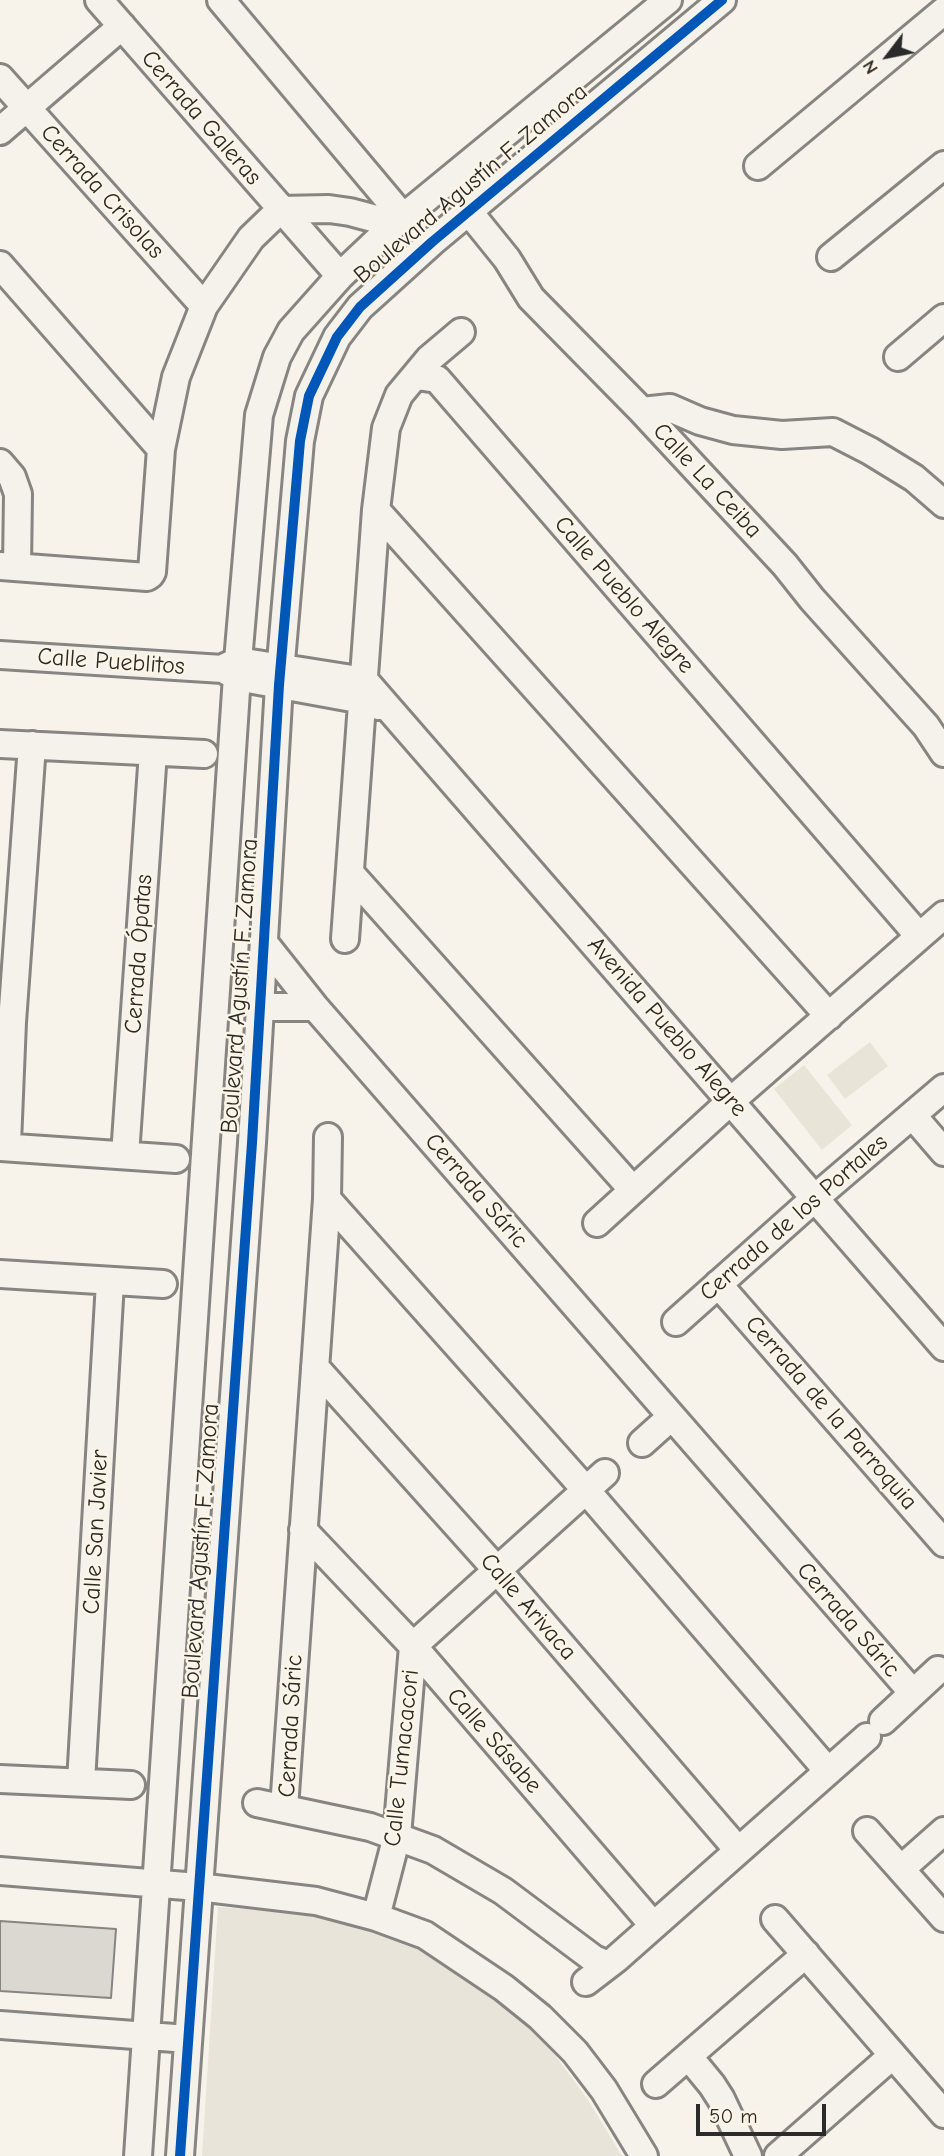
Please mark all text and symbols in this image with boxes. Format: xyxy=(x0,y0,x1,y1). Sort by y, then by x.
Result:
north arrow xyxy=(853,21,923,91)
street label: Cerrada Galeras xyxy=(135,45,267,191)
text: N xyxy=(858,56,883,78)
street label: Boulevard Agustín F. Zamora xyxy=(348,78,594,290)
street label: Cerrada Crisolas xyxy=(34,119,170,265)
street label: Calle La Ceiba xyxy=(646,417,768,545)
street label: Calle Pueblo Alegre xyxy=(548,510,700,680)
street label: Calle Pueblitos xyxy=(36,642,186,682)
street label: Boulevard Agustín F. Zamora xyxy=(215,837,265,1135)
street label: Cerrada Ópatas xyxy=(119,873,159,1035)
street label: Avenida Pueblo Alegre xyxy=(581,931,753,1123)
street label: Cerrada Sáric xyxy=(418,1128,534,1254)
street label: Cerrada de los Portales xyxy=(694,1128,894,1308)
street label: Cerrada de la Parroquia xyxy=(739,1310,923,1516)
street label: Boulevard Agustín F. Zamora xyxy=(176,1402,226,1700)
street label: Calle San Javier xyxy=(77,1449,115,1615)
street label: Calle Arivaca xyxy=(474,1548,582,1666)
street label: Cerrada Sáric xyxy=(790,1557,906,1683)
street label: Cerrada Sáric xyxy=(273,1654,309,1798)
street label: Calle Tumacacori xyxy=(378,1668,426,1848)
street label: Calle Sásabe xyxy=(440,1682,548,1800)
scale bar xyxy=(699,2090,828,2134)
text: 50 m xyxy=(709,2104,758,2128)

